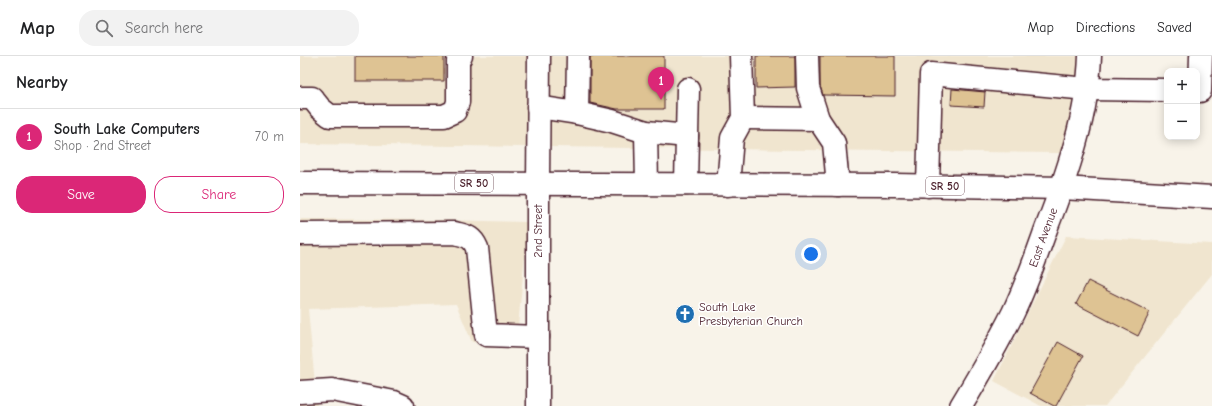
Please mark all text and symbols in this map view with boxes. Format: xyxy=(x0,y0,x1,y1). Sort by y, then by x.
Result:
search box xyxy=(79,10,359,46)
text: Map xyxy=(20,17,55,39)
icon: search xyxy=(93,17,115,39)
text: Search here xyxy=(125,19,203,37)
text: Map xyxy=(1027,19,1054,36)
text: Directions xyxy=(1076,19,1135,36)
text: Saved xyxy=(1157,19,1192,36)
pin: 1 xyxy=(648,67,674,100)
map controls xyxy=(1164,68,1200,140)
button: + xyxy=(1164,68,1200,104)
text: Nearby xyxy=(16,73,67,92)
button: − xyxy=(1164,104,1200,140)
text: South Lake Computers xyxy=(54,120,200,138)
text: 1 xyxy=(26,129,32,144)
text: 70 m xyxy=(255,129,284,144)
text: Shop · 2nd Street xyxy=(54,138,151,153)
road number: SR 50 xyxy=(455,174,493,192)
button: Save xyxy=(16,176,146,213)
button: Share xyxy=(154,176,284,213)
road number: SR 50 xyxy=(926,177,964,195)
street label: 2nd Street xyxy=(531,204,545,258)
street label: East Avenue xyxy=(1026,206,1060,269)
your location xyxy=(801,244,821,264)
place label: South Lake Presbyterian Church xyxy=(699,300,803,328)
church icon: South Lake Presbyterian Church xyxy=(674,303,696,325)

